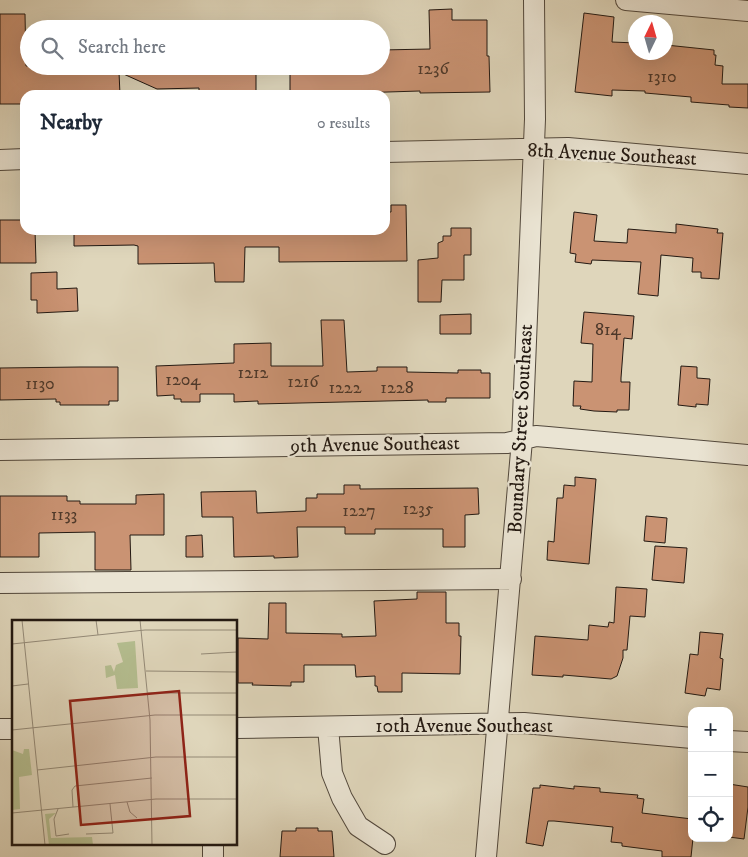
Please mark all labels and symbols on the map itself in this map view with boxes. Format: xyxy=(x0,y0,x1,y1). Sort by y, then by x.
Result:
north arrow xyxy=(628,15,673,60)
house number: 1236 xyxy=(417,58,449,80)
house number: 1310 xyxy=(647,66,677,88)
street label: 8th Avenue Southeast xyxy=(527,138,697,172)
house number: 814 xyxy=(595,319,622,341)
street label: Boundary Street Southeast xyxy=(503,323,539,535)
house number: 1212 xyxy=(238,362,269,384)
house number: 1204 xyxy=(165,369,201,391)
house number: 1216 xyxy=(287,371,319,393)
house number: 1130 xyxy=(25,373,55,395)
house number: 1222 xyxy=(328,377,362,399)
house number: 1228 xyxy=(380,377,414,399)
street label: 9th Avenue Southeast xyxy=(289,431,460,459)
house number: 1235 xyxy=(402,498,434,520)
house number: 1227 xyxy=(342,500,376,522)
house number: 1133 xyxy=(51,504,77,526)
inset map xyxy=(12,620,238,844)
street label: 10th Avenue Southeast xyxy=(375,714,553,739)

